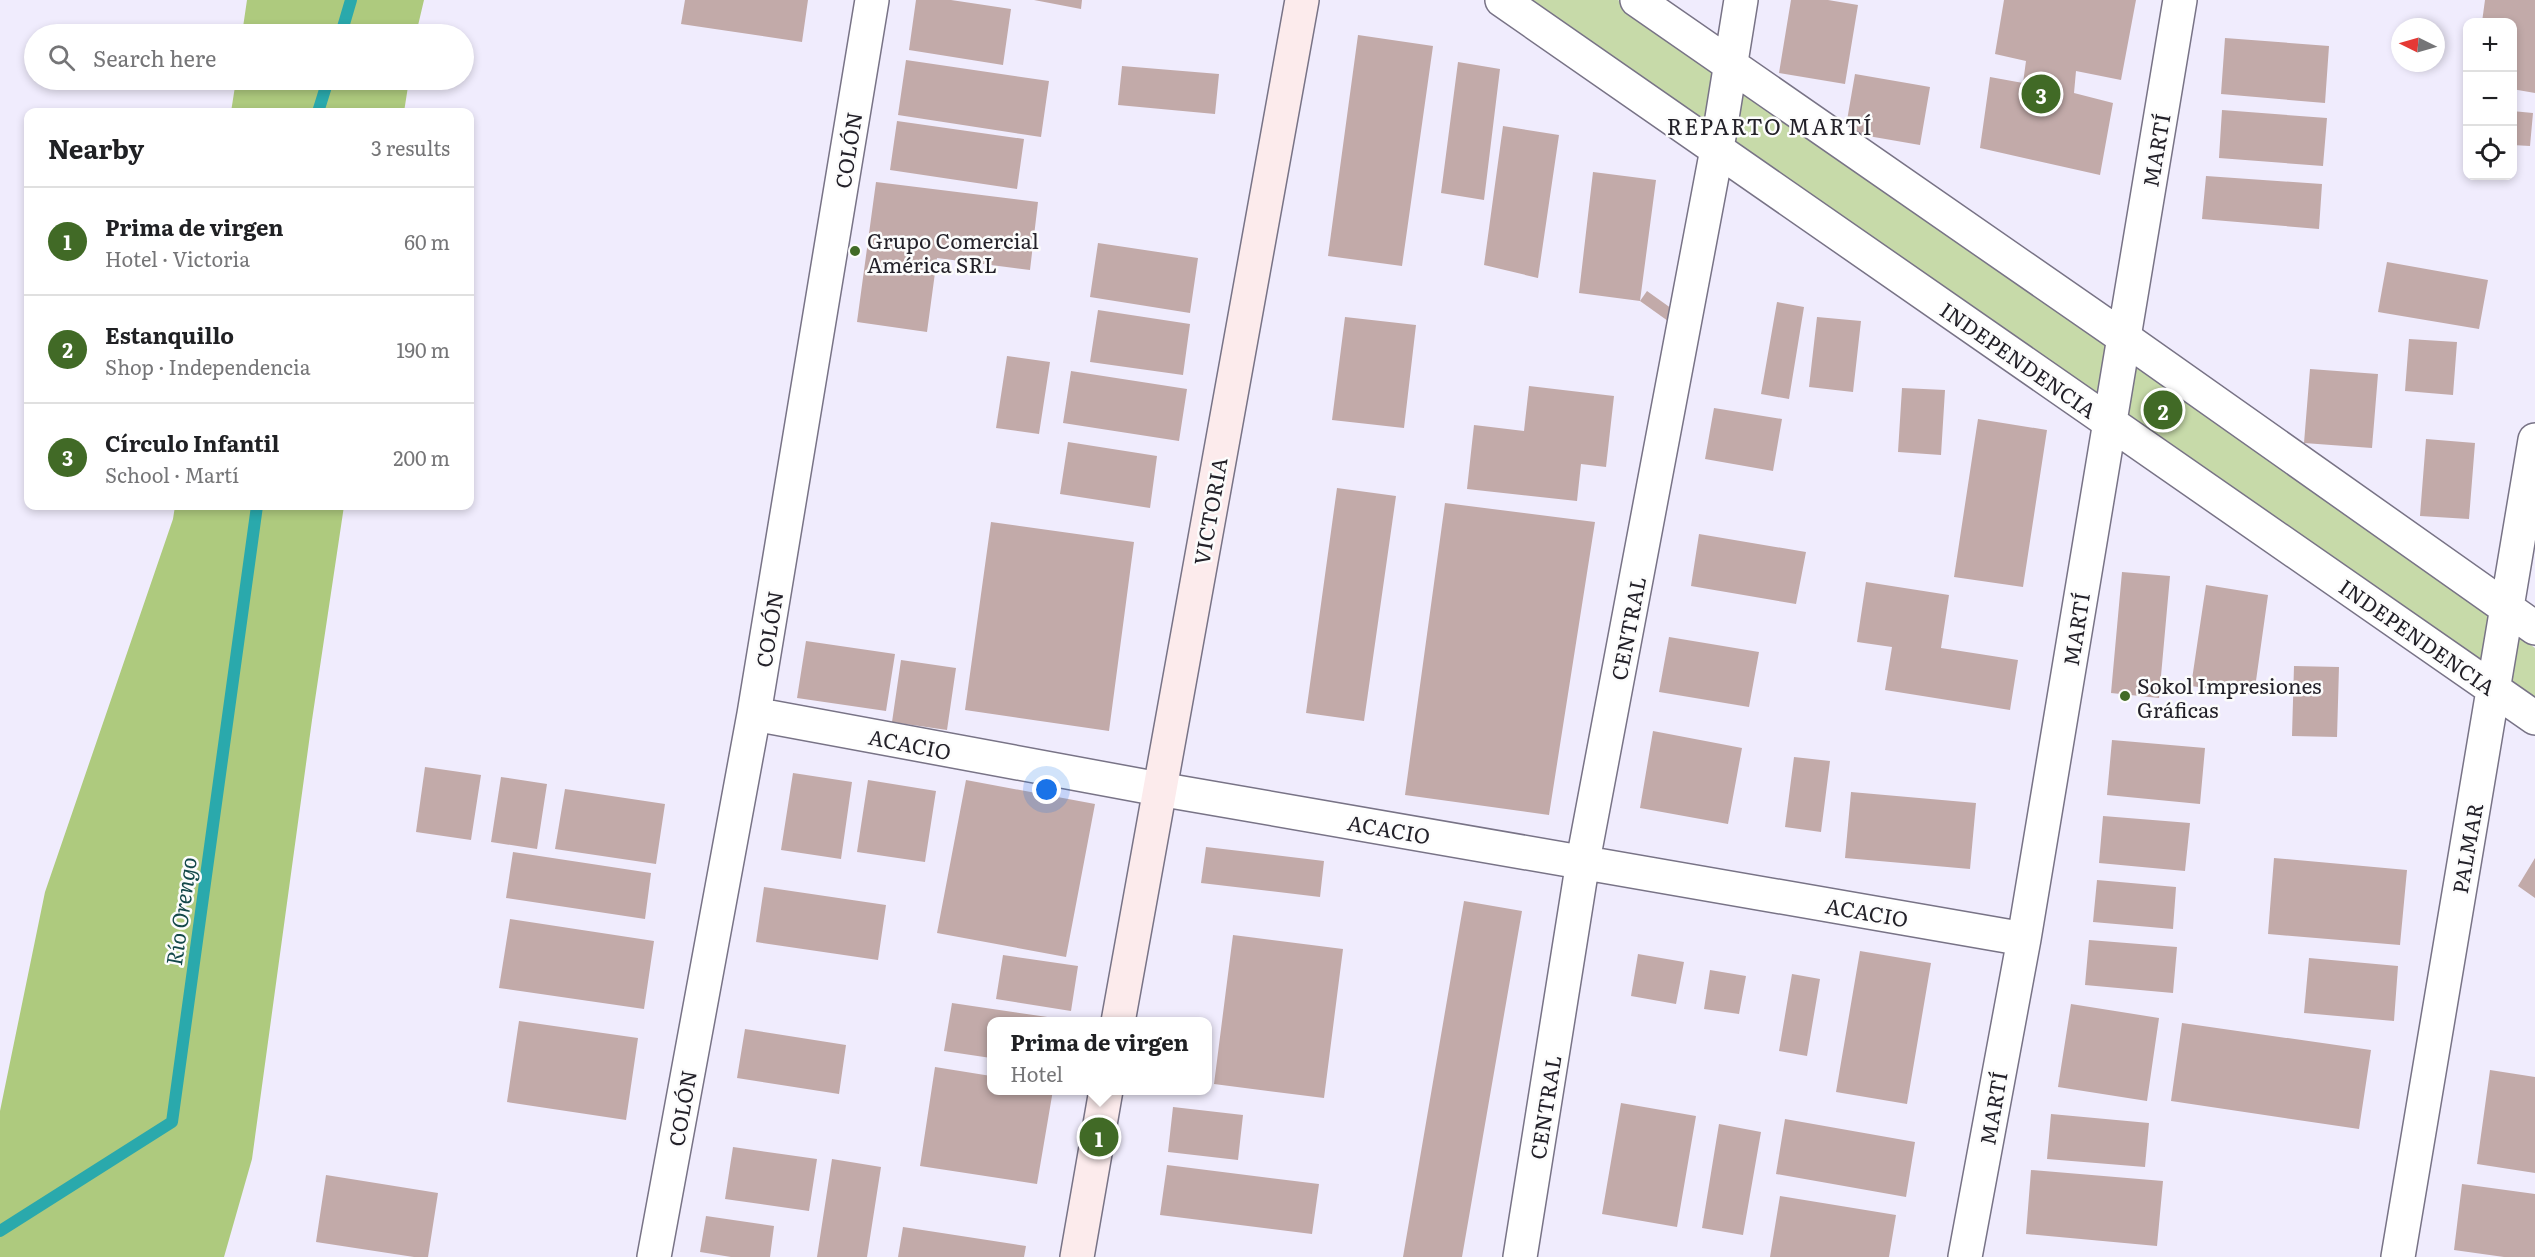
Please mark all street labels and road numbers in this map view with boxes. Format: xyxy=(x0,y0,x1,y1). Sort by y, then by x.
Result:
street label: COLÓN xyxy=(826,110,868,190)
street label: MARTÍ xyxy=(2133,111,2177,189)
street label: INDEPENDENCIA xyxy=(1935,293,2104,425)
street label: VICTORIA xyxy=(1184,454,1234,567)
street label: INDEPENDENCIA xyxy=(2334,570,2503,702)
street label: CENTRAL xyxy=(1602,573,1652,683)
street label: COLÓN xyxy=(747,589,789,669)
street label: MARTÍ xyxy=(2054,590,2096,668)
street label: ACACIO xyxy=(866,720,954,766)
street label: PALMAR xyxy=(2443,800,2489,896)
street label: ACACIO xyxy=(1345,805,1433,851)
street label: ACACIO xyxy=(1823,888,1911,934)
street label: CENTRAL xyxy=(1520,1053,1568,1161)
street label: COLÓN xyxy=(659,1067,703,1149)
street label: MARTÍ xyxy=(1970,1069,2014,1147)

